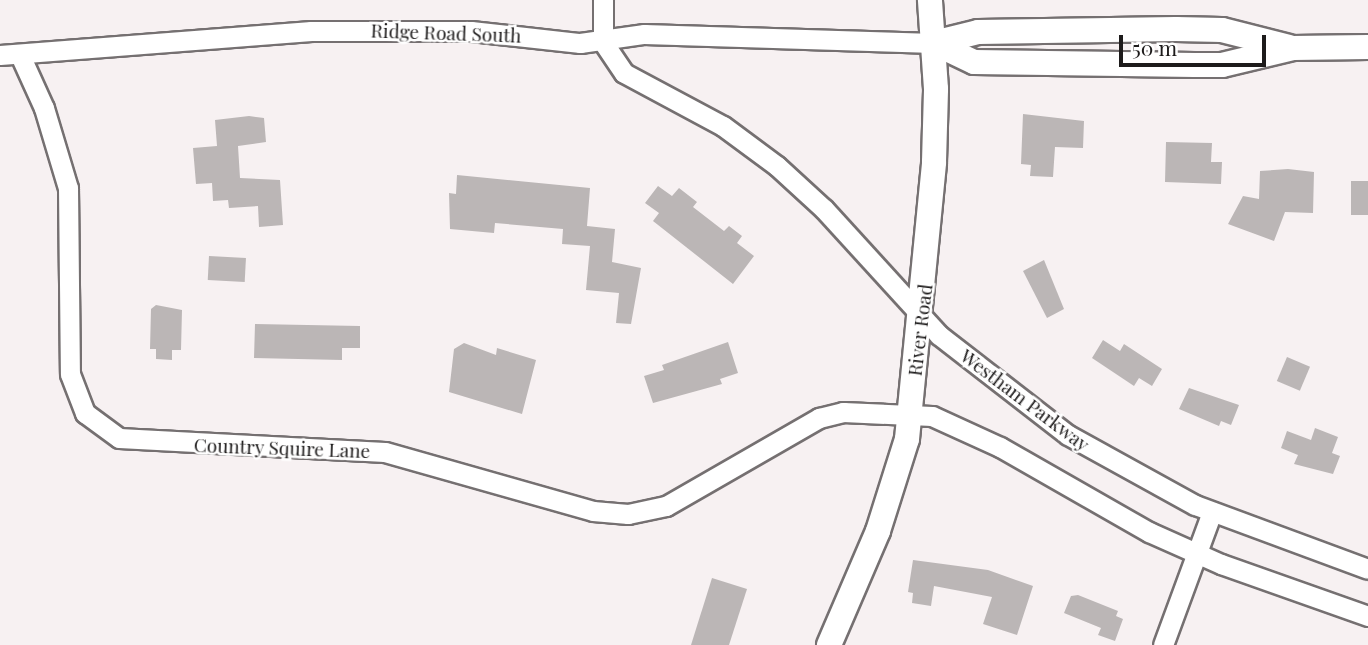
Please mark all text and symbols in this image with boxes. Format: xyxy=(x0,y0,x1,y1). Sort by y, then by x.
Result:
street label: Ridge Road South xyxy=(370,19,522,47)
scale bar xyxy=(1123,21,1270,65)
text: 50 m xyxy=(1132,33,1177,61)
street label: River Road xyxy=(903,282,937,378)
street label: Westham Parkway xyxy=(956,344,1094,456)
street label: Country Squire Lane xyxy=(193,434,371,462)

